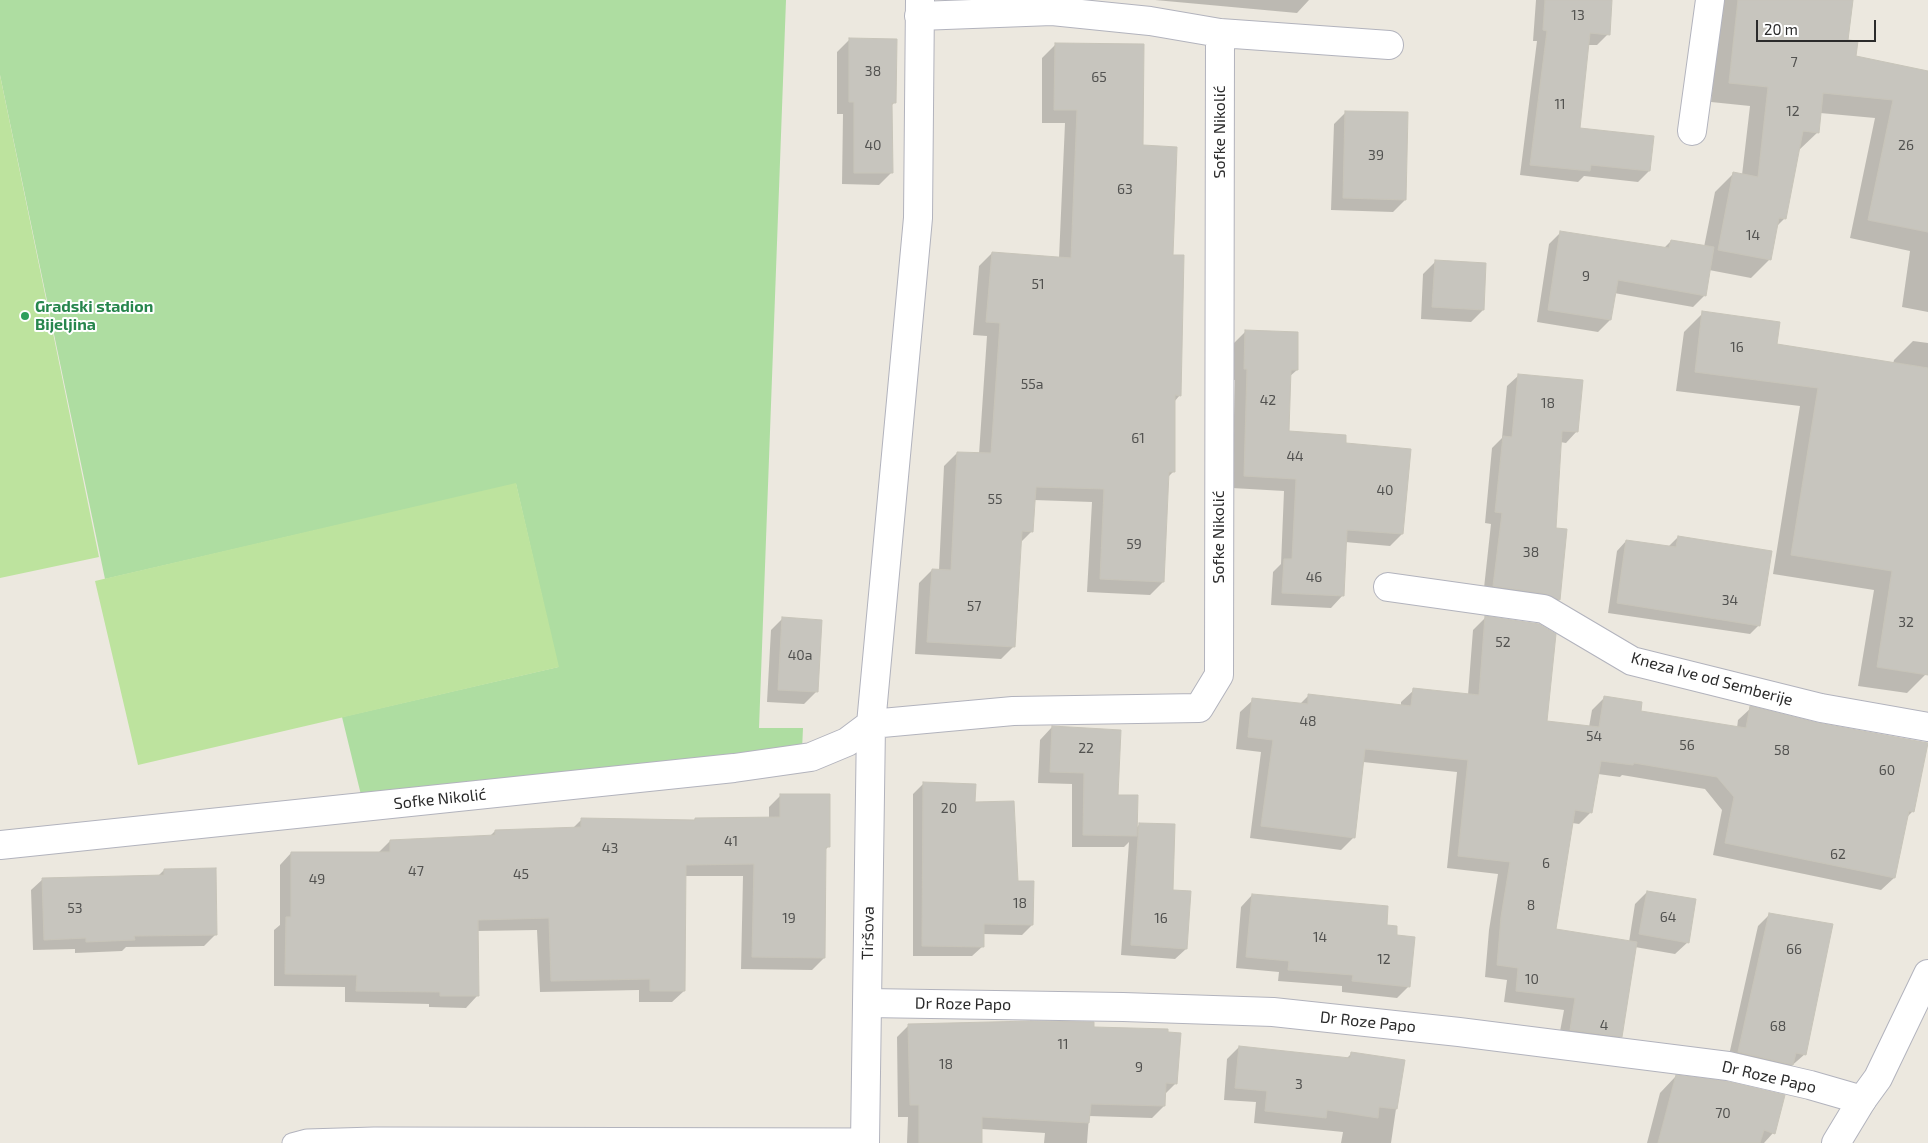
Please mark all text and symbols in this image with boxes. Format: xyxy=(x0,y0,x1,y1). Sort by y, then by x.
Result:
house number: 13 xyxy=(1571,7,1585,23)
scale bar xyxy=(1758,10,1878,42)
text: 20 m xyxy=(1764,20,1798,38)
house number: 7 xyxy=(1790,54,1798,70)
house number: 38 xyxy=(865,63,881,79)
house number: 65 xyxy=(1091,69,1107,85)
street label: Sofke Nikolić xyxy=(1210,86,1230,178)
house number: 11 xyxy=(1554,96,1566,112)
house number: 12 xyxy=(1786,103,1800,119)
house number: 40 xyxy=(864,137,882,153)
house number: 26 xyxy=(1898,137,1914,153)
house number: 39 xyxy=(1368,147,1384,163)
house number: 63 xyxy=(1117,181,1133,197)
house number: 14 xyxy=(1746,227,1760,243)
house number: 9 xyxy=(1582,268,1590,284)
house number: 51 xyxy=(1031,276,1045,292)
place label: Gradski stadion Bijeljina xyxy=(35,297,153,335)
marker: Gradski stadion Bijeljina xyxy=(19,310,31,322)
house number: 16 xyxy=(1730,339,1744,355)
house number: 55a xyxy=(1021,376,1043,392)
house number: 42 xyxy=(1260,392,1276,408)
house number: 18 xyxy=(1541,395,1555,411)
house number: 61 xyxy=(1131,430,1145,446)
house number: 44 xyxy=(1286,448,1304,464)
house number: 40 xyxy=(1376,482,1394,498)
house number: 55 xyxy=(987,491,1003,507)
street label: Sofke Nikolić xyxy=(1209,491,1229,583)
house number: 59 xyxy=(1126,536,1142,552)
house number: 38 xyxy=(1523,544,1539,560)
house number: 46 xyxy=(1306,569,1322,585)
house number: 34 xyxy=(1722,592,1738,608)
house number: 57 xyxy=(967,598,981,614)
house number: 32 xyxy=(1898,614,1914,630)
house number: 52 xyxy=(1495,634,1511,650)
house number: 40a xyxy=(788,647,812,663)
street label: Kneza Ive od Semberije xyxy=(1629,648,1795,710)
house number: 48 xyxy=(1299,713,1317,729)
house number: 54 xyxy=(1586,728,1602,744)
house number: 56 xyxy=(1679,737,1695,753)
house number: 22 xyxy=(1078,740,1094,756)
house number: 58 xyxy=(1774,742,1790,758)
house number: 60 xyxy=(1879,762,1895,778)
street label: Sofke Nikolić xyxy=(393,785,487,813)
house number: 20 xyxy=(941,800,957,816)
house number: 41 xyxy=(724,833,738,849)
house number: 43 xyxy=(602,840,618,856)
house number: 62 xyxy=(1830,846,1846,862)
house number: 6 xyxy=(1542,855,1550,871)
house number: 47 xyxy=(408,863,424,879)
house number: 45 xyxy=(513,866,529,882)
house number: 49 xyxy=(309,871,325,887)
house number: 18 xyxy=(1013,895,1027,911)
house number: 8 xyxy=(1527,897,1535,913)
house number: 53 xyxy=(67,900,83,916)
street label: Tiršova xyxy=(858,906,878,960)
house number: 64 xyxy=(1660,909,1676,925)
house number: 19 xyxy=(782,910,796,926)
house number: 16 xyxy=(1154,910,1168,926)
house number: 14 xyxy=(1313,929,1327,945)
house number: 66 xyxy=(1786,941,1802,957)
house number: 12 xyxy=(1377,951,1391,967)
house number: 10 xyxy=(1525,971,1539,987)
street label: Dr Roze Papo xyxy=(915,994,1011,1014)
street label: Dr Roze Papo xyxy=(1319,1007,1417,1037)
house number: 4 xyxy=(1600,1017,1608,1033)
house number: 68 xyxy=(1770,1018,1786,1034)
house number: 11 xyxy=(1057,1036,1069,1052)
house number: 18 xyxy=(939,1056,953,1072)
street label: Dr Roze Papo xyxy=(1720,1057,1818,1097)
house number: 9 xyxy=(1135,1059,1143,1075)
house number: 3 xyxy=(1295,1076,1303,1092)
house number: 70 xyxy=(1715,1105,1731,1121)

